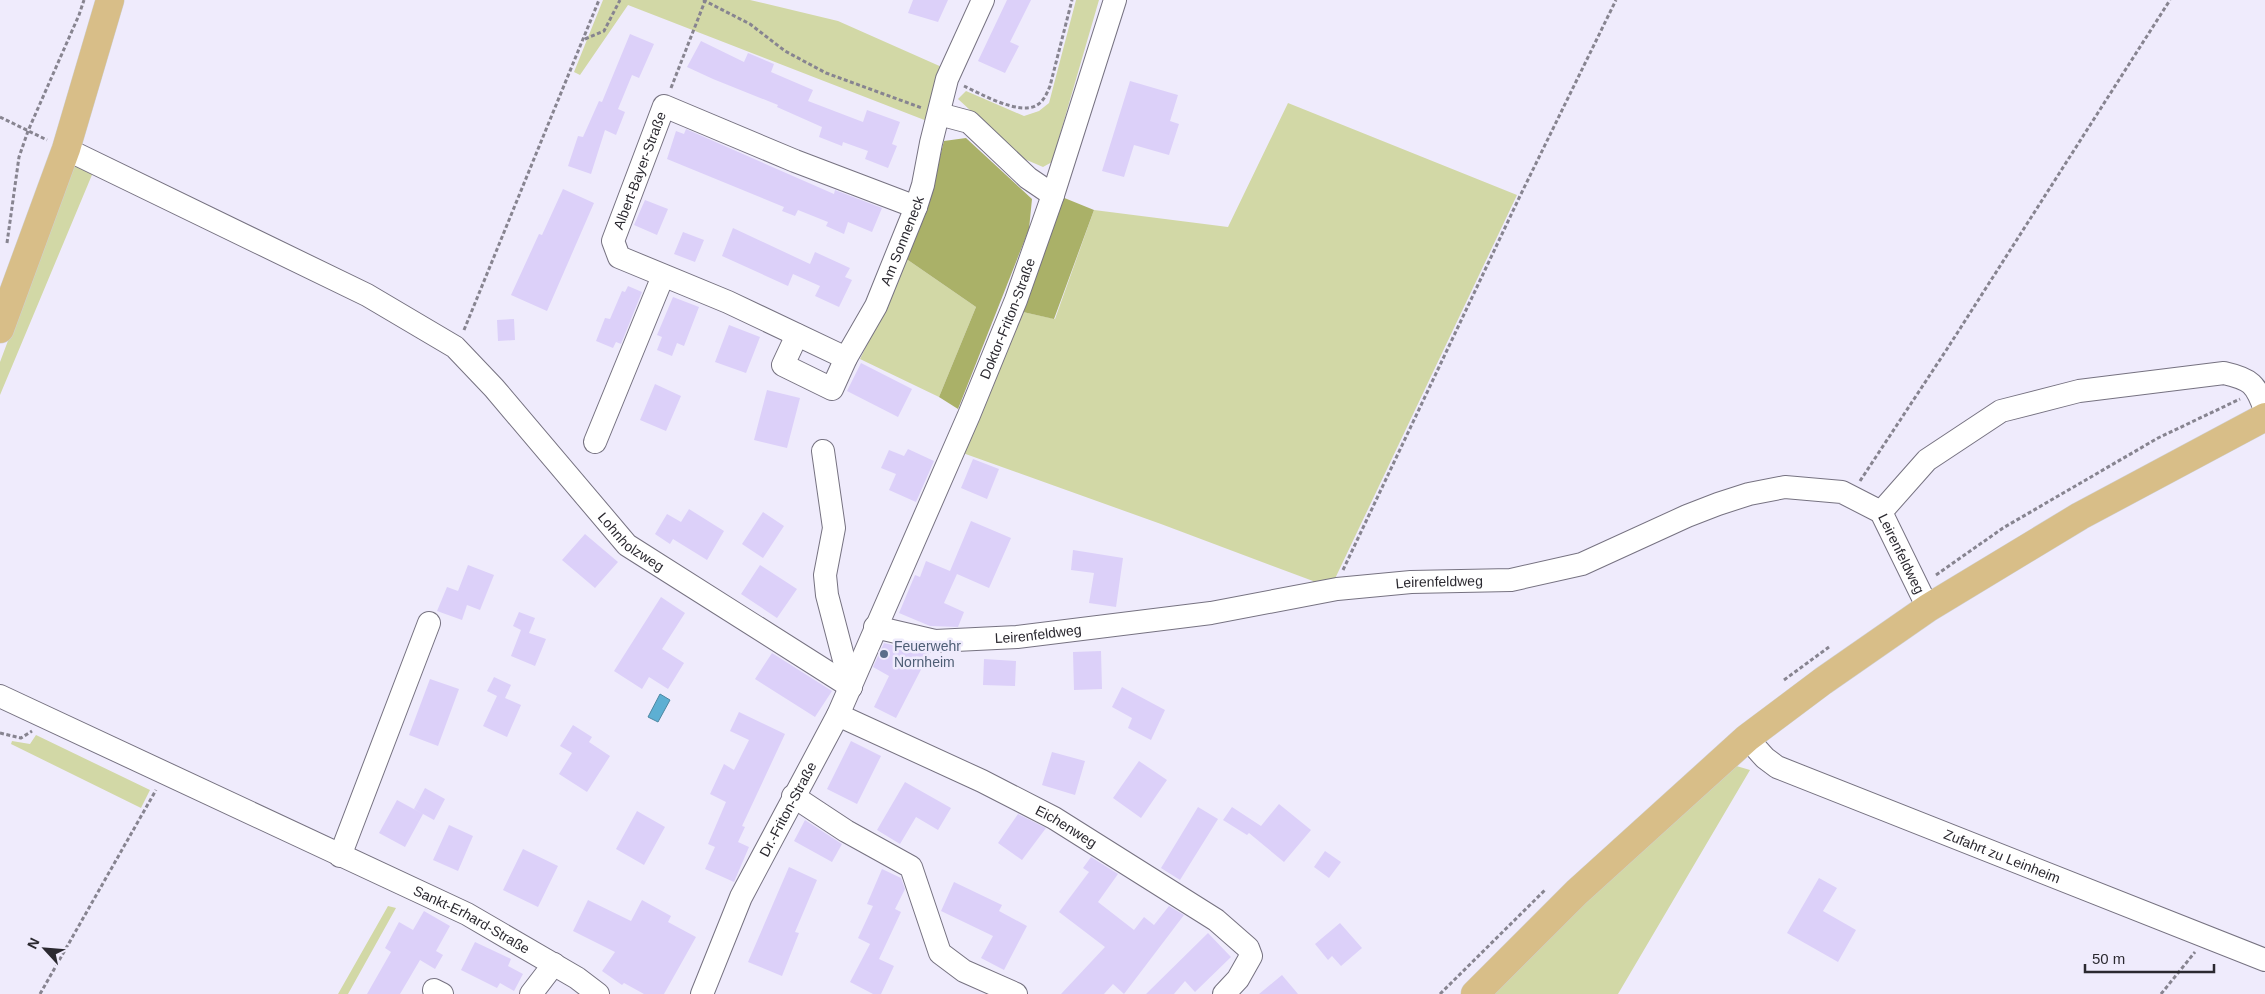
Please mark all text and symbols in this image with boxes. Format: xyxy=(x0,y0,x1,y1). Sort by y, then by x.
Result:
street label: Albert-Bayer-Straße xyxy=(610,109,669,232)
street label: Am Sonneneck xyxy=(877,193,927,288)
street label: Doktor-Friton-Straße xyxy=(977,256,1038,381)
street label: Lohnholzweg xyxy=(595,509,667,574)
street label: Leirenfeldweg xyxy=(1875,511,1928,596)
street label: Leirenfeldweg xyxy=(1395,573,1483,591)
street label: Leirenfeldweg xyxy=(994,621,1082,646)
place label: Feuerwehr Nornheim xyxy=(894,638,961,670)
marker: Feuerwehr Nornheim xyxy=(878,648,890,660)
street label: Dr.-Friton-Straße xyxy=(756,759,820,859)
street label: Eichenweg xyxy=(1033,802,1100,851)
street label: Zufahrt zu Leinheim xyxy=(1942,826,2063,886)
street label: Sankt-Erhard-Straße xyxy=(411,882,533,957)
north arrow xyxy=(20,924,70,974)
text: N xyxy=(24,935,43,951)
scale bar xyxy=(2085,942,2214,974)
text: 50 m xyxy=(2092,950,2125,967)

